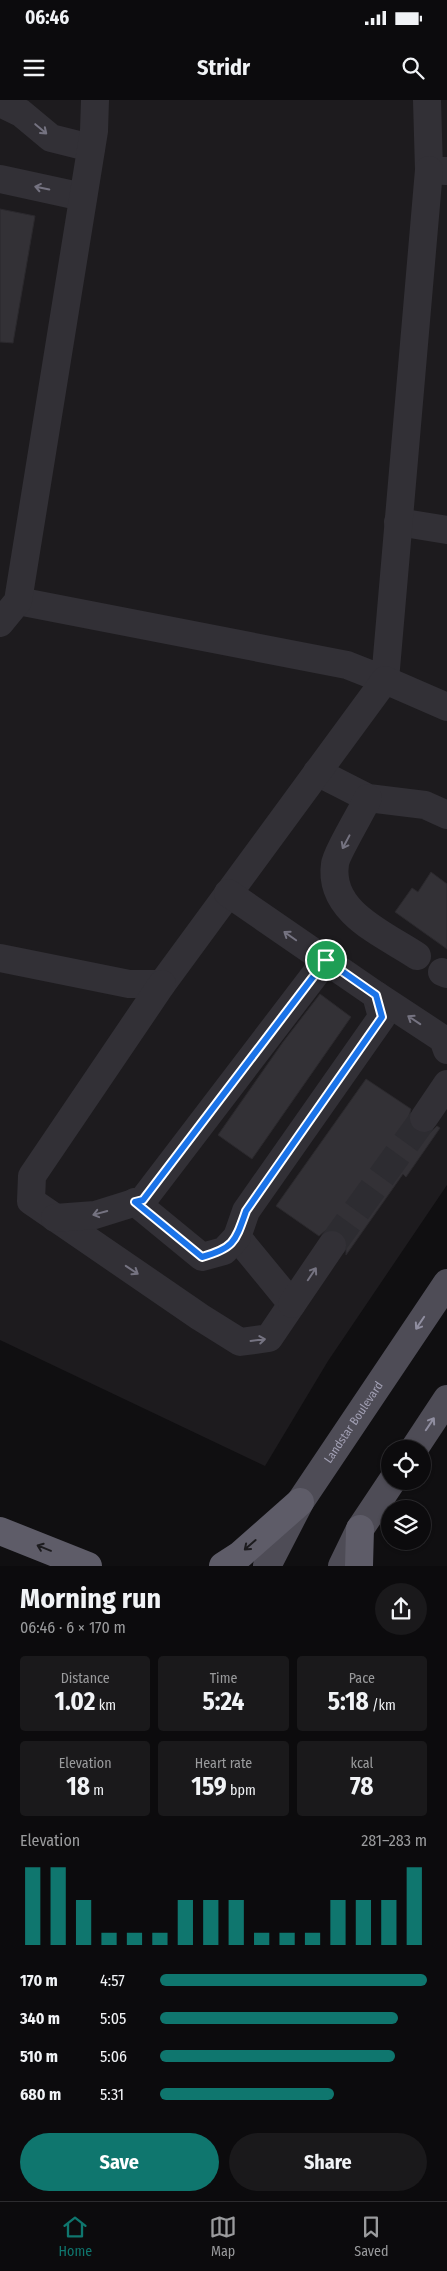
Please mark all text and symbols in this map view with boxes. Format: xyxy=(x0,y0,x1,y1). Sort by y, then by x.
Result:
text: 06:46 xyxy=(25,6,69,29)
icon: menu xyxy=(20,54,48,82)
text: Stridr xyxy=(197,54,250,81)
icon: search xyxy=(399,54,427,82)
one-way arrow xyxy=(34,124,47,135)
one-way arrow xyxy=(34,183,50,192)
one-way arrow xyxy=(341,834,351,849)
one-way arrow xyxy=(283,931,297,941)
pin xyxy=(305,939,347,981)
icon: arrive xyxy=(312,946,340,974)
one-way arrow xyxy=(407,1015,421,1025)
one-way arrow xyxy=(92,1209,108,1218)
one-way arrow xyxy=(124,1265,138,1275)
one-way arrow xyxy=(307,1267,317,1281)
one-way arrow xyxy=(415,1316,425,1330)
one-way arrow xyxy=(250,1334,266,1344)
street label: Landstar Boulevard xyxy=(321,1379,386,1466)
one-way arrow xyxy=(425,1417,435,1431)
map controls xyxy=(381,1440,431,1550)
button: locate xyxy=(381,1440,431,1490)
button: layers xyxy=(381,1500,431,1550)
one-way arrow xyxy=(244,1540,257,1551)
one-way arrow xyxy=(37,1543,52,1553)
text: Morning run xyxy=(20,1582,161,1615)
button: share xyxy=(375,1583,427,1635)
text: 06:46 · 6 × 170 m xyxy=(20,1618,126,1637)
text: Distance xyxy=(61,1670,110,1687)
text: Time xyxy=(210,1670,237,1687)
text: Pace xyxy=(349,1670,375,1687)
text: 1.02 xyxy=(54,1687,95,1717)
text: 5:24 xyxy=(203,1687,244,1717)
text: 5:18 xyxy=(328,1687,369,1717)
text: km xyxy=(95,1697,116,1714)
text: /km xyxy=(369,1697,396,1714)
text: Elevation xyxy=(59,1755,112,1772)
text: Heart rate xyxy=(195,1755,252,1772)
text: kcal xyxy=(350,1755,373,1772)
text: 18 xyxy=(66,1772,90,1802)
text: 159 xyxy=(191,1772,227,1802)
text: 78 xyxy=(350,1772,374,1802)
text: m xyxy=(90,1782,104,1799)
text: bpm xyxy=(227,1782,256,1799)
text: Elevation xyxy=(20,1831,80,1850)
text: 281–283 m xyxy=(361,1831,427,1850)
text: 170 m xyxy=(20,1971,58,1990)
text: 4:57 xyxy=(100,1971,125,1990)
text: 340 m xyxy=(20,2009,60,2028)
text: 5:05 xyxy=(100,2009,126,2028)
text: 510 m xyxy=(20,2047,58,2066)
text: 5:06 xyxy=(100,2047,127,2066)
text: 680 m xyxy=(20,2085,61,2104)
text: 5:31 xyxy=(100,2085,124,2104)
button: Save xyxy=(20,2133,219,2191)
button: Share xyxy=(229,2133,427,2191)
tab: Home xyxy=(59,2213,92,2260)
tab: Map xyxy=(209,2213,237,2260)
tab: Saved xyxy=(354,2213,388,2260)

